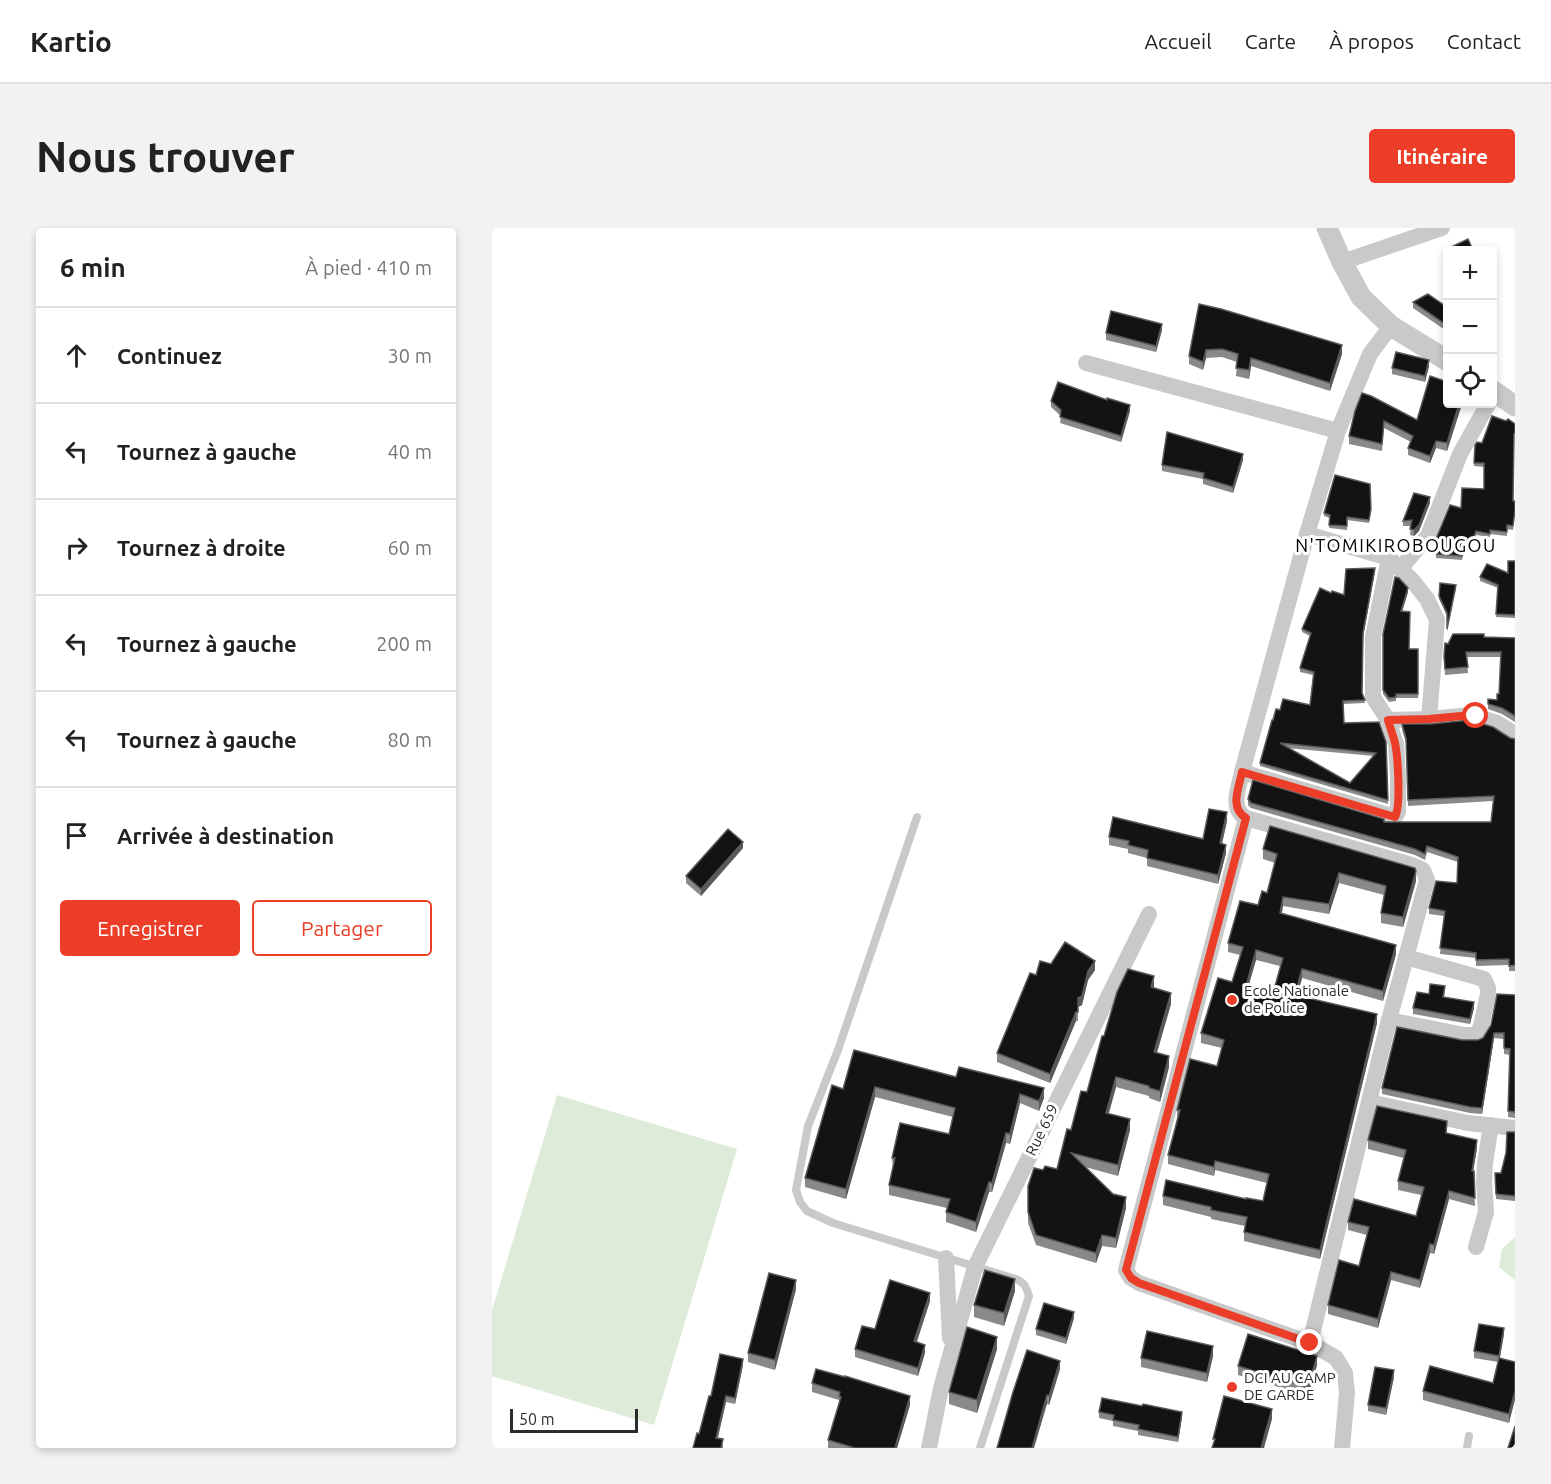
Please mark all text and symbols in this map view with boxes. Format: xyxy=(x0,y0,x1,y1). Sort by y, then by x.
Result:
text: Kartio xyxy=(30,26,112,57)
text: Accueil xyxy=(1144,29,1212,53)
text: Carte xyxy=(1245,29,1296,53)
text: À propos xyxy=(1329,29,1414,53)
text: Contact xyxy=(1447,29,1521,53)
button: Itinéraire xyxy=(1369,129,1515,183)
text: Nous trouver xyxy=(36,133,295,180)
map controls xyxy=(1443,246,1497,408)
button: + xyxy=(1443,246,1497,300)
text: 6 min xyxy=(60,253,126,282)
text: À pied · 410 m xyxy=(305,256,432,279)
button: − xyxy=(1443,300,1497,354)
icon: ahead xyxy=(60,339,93,372)
text: Continuez xyxy=(117,343,222,368)
text: 30 m xyxy=(388,344,432,367)
button: locate xyxy=(1443,354,1497,408)
icon: left xyxy=(60,435,93,468)
text: Tournez à gauche xyxy=(117,439,297,464)
text: 40 m xyxy=(388,440,432,463)
icon: right xyxy=(60,531,93,564)
text: Tournez à droite xyxy=(117,535,286,560)
district label: N'TOMIKIROBOUGOU xyxy=(1295,535,1497,555)
text: 60 m xyxy=(388,536,432,559)
icon: left xyxy=(60,627,93,660)
text: Tournez à gauche xyxy=(117,631,297,656)
text: 200 m xyxy=(376,632,432,655)
route start xyxy=(1462,702,1488,728)
icon: left xyxy=(60,723,93,756)
text: Tournez à gauche xyxy=(117,727,297,752)
text: 80 m xyxy=(388,728,432,751)
icon: arrive xyxy=(60,819,93,852)
text: Arrivée à destination xyxy=(117,823,334,848)
button: Enregistrer xyxy=(60,900,240,956)
button: Partager xyxy=(252,900,432,956)
place label: Ecole Nationale de Police xyxy=(1244,982,1349,1016)
marker: Ecole Nationale de Police xyxy=(1225,993,1239,1007)
street label: Rue 659 xyxy=(1022,1101,1061,1158)
route end xyxy=(1296,1329,1322,1355)
place label: DCI AU CAMP DE GARDE xyxy=(1244,1369,1336,1403)
marker: DCI AU CAMP DE GARDE xyxy=(1225,1380,1239,1394)
scale bar xyxy=(510,1406,638,1434)
text: 50 m xyxy=(519,1410,555,1428)

